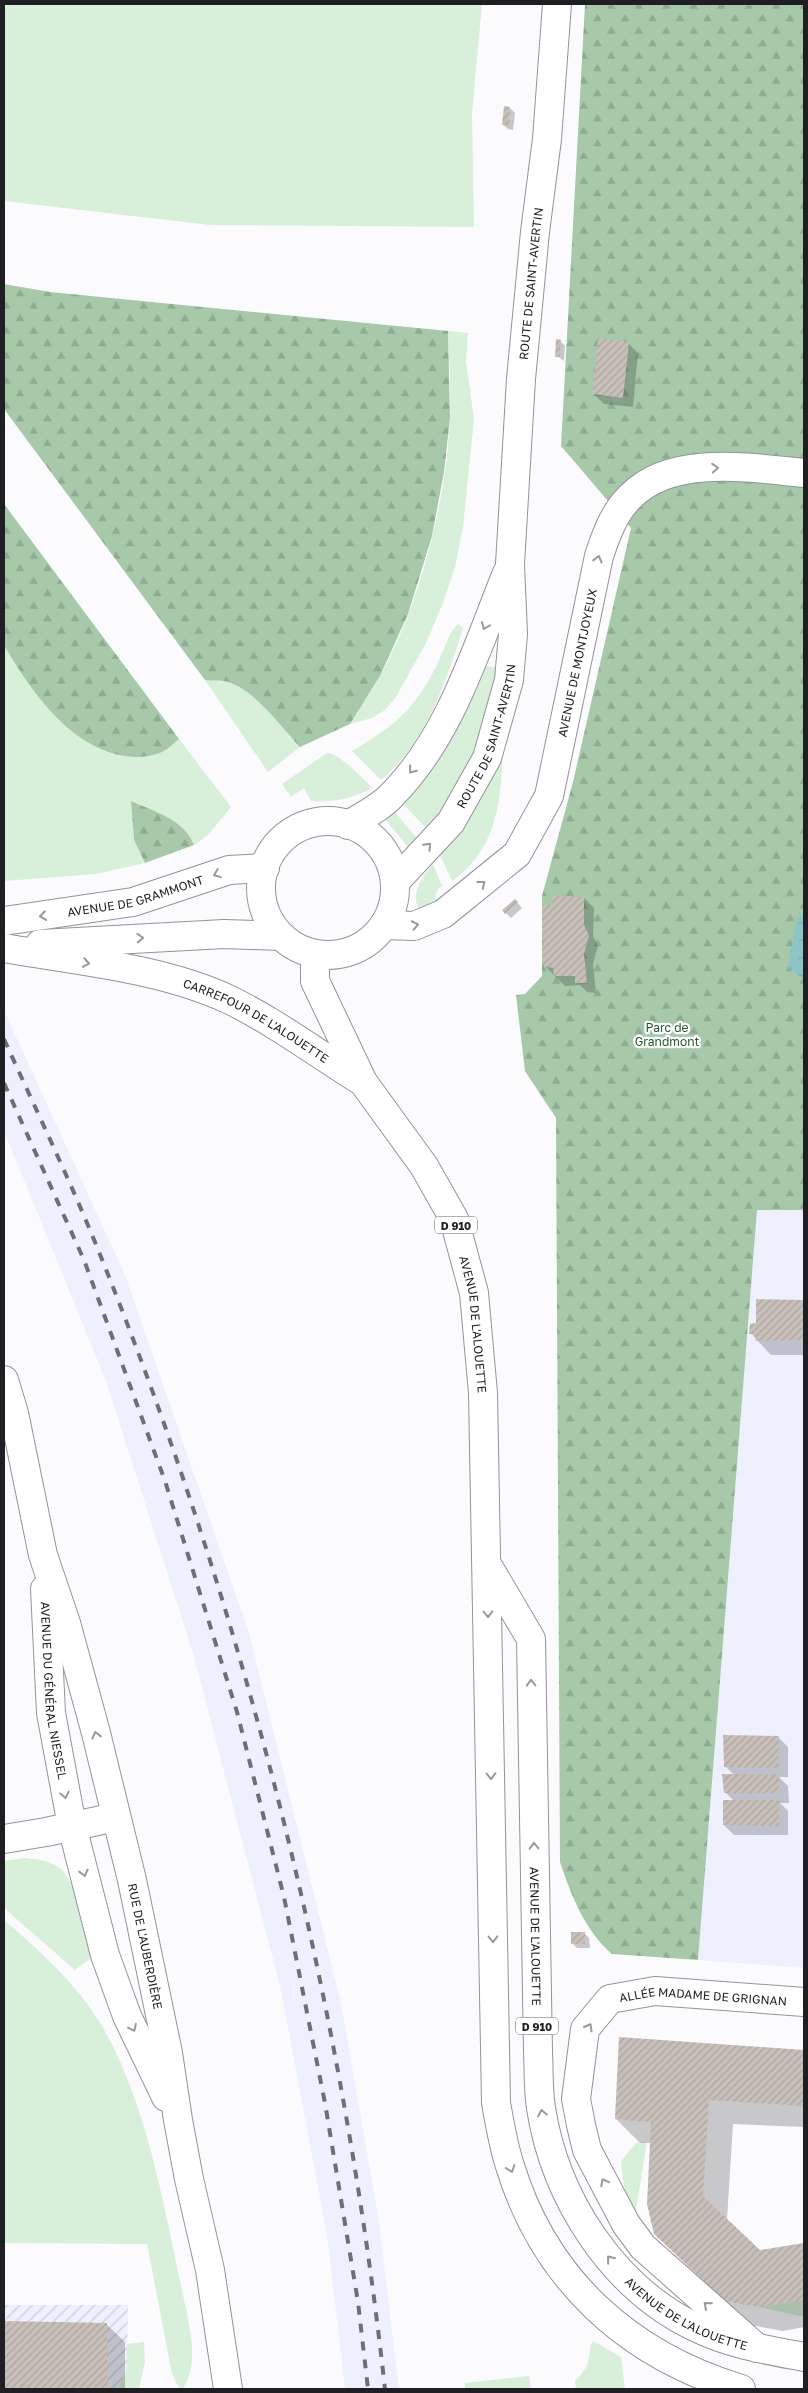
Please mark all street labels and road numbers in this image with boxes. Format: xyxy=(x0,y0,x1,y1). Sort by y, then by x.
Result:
street label: ROUTE DE SAINT-AVERTIN xyxy=(515,206,546,361)
street label: AVENUE DE MONTJOYEUX xyxy=(554,587,600,738)
street label: ROUTE DE SAINT-AVERTIN xyxy=(453,663,518,811)
street label: AVENUE DE GRAMMONT xyxy=(66,871,206,919)
street label: CARREFOUR DE L'ALOUETTE xyxy=(181,975,332,1066)
road number: D 910 xyxy=(435,1216,477,1234)
street label: AVENUE DE L'ALOUETTE xyxy=(457,1254,490,1394)
street label: AVENUE DU GÉNÉRAL NIESSEL xyxy=(38,1601,71,1781)
street label: AVENUE DE L'ALOUETTE xyxy=(527,1867,545,2006)
street label: RUE DE L'AUBERDIÈRE xyxy=(125,1882,166,2010)
street label: ALLÉE MADAME DE GRIGNAN xyxy=(618,1984,787,2008)
road number: D 910 xyxy=(516,2018,558,2034)
street label: AVENUE DE L'ALOUETTE xyxy=(622,2273,749,2353)

